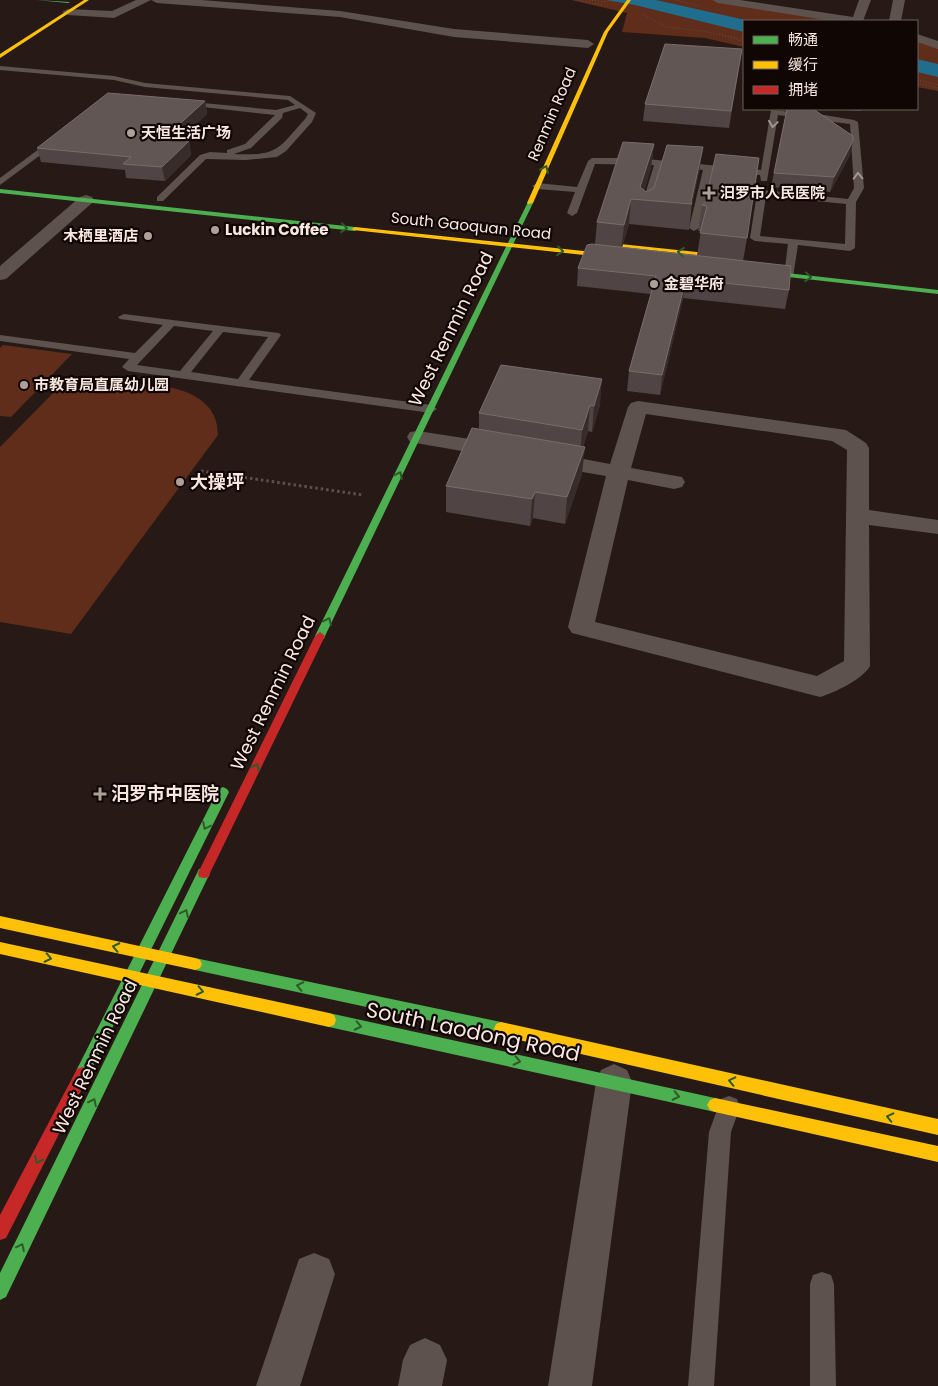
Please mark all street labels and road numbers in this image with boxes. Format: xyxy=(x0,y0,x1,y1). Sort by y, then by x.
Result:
street label: Renmin Road xyxy=(522,64,581,164)
street label: South Gaoquan Road xyxy=(390,207,552,244)
street label: West Renmin Road xyxy=(402,247,499,410)
street label: West Renmin Road xyxy=(224,611,321,774)
street label: West Renmin Road xyxy=(46,975,143,1138)
street label: South Laodong Road xyxy=(363,995,583,1068)

